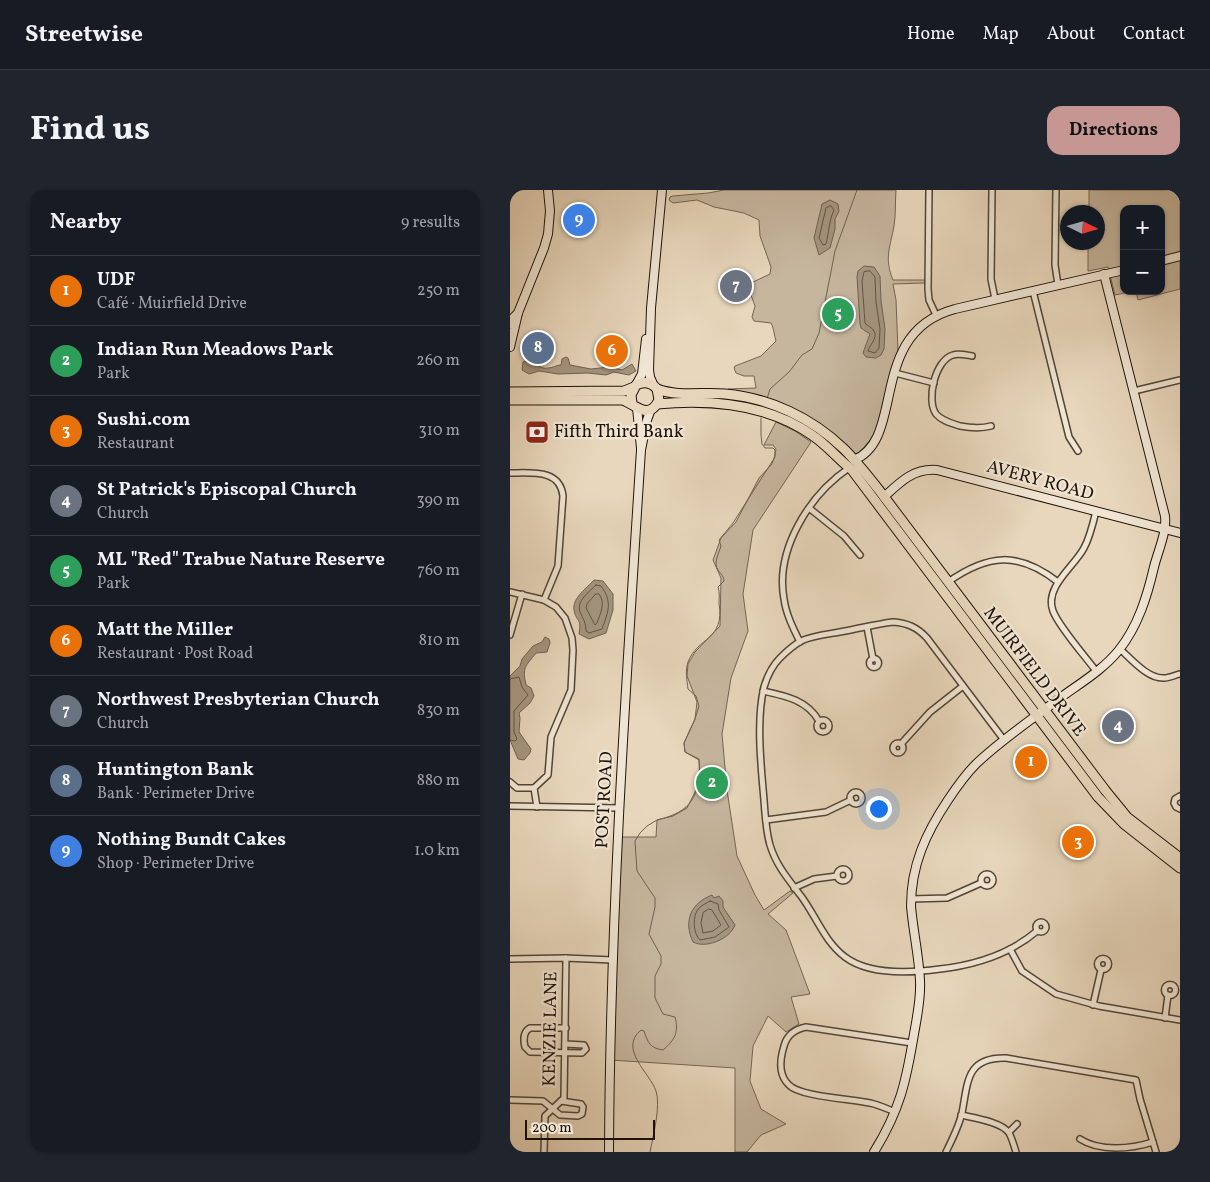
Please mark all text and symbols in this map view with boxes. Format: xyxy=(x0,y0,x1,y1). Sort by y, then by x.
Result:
text: Streetwise xyxy=(25,18,143,52)
text: Home xyxy=(907,22,955,47)
text: Map xyxy=(983,22,1019,47)
text: About xyxy=(1047,22,1095,47)
text: Contact xyxy=(1123,22,1185,47)
text: Find us xyxy=(30,106,150,154)
button: Directions xyxy=(1047,106,1180,155)
pin: 9 xyxy=(563,201,595,239)
north arrow xyxy=(1060,205,1105,250)
map controls xyxy=(1120,205,1165,295)
button: + xyxy=(1120,205,1165,250)
text: Nearby xyxy=(50,208,121,237)
text: 9 results xyxy=(401,212,460,234)
button: − xyxy=(1120,250,1165,295)
text: UDF xyxy=(97,267,135,293)
pin: 7 xyxy=(720,267,752,305)
text: 1 xyxy=(63,280,69,302)
text: 250 m xyxy=(417,280,460,302)
text: Café · Muirfield Drive xyxy=(97,293,247,315)
pin: 5 xyxy=(822,295,854,333)
pin: 8 xyxy=(522,329,554,367)
pin: 6 xyxy=(596,332,628,370)
text: Indian Run Meadows Park xyxy=(97,337,334,363)
text: 2 xyxy=(62,350,70,372)
text: 260 m xyxy=(416,350,460,372)
text: Park xyxy=(97,363,130,385)
text: Sushi.com xyxy=(97,407,190,433)
bank icon: Fifth Third Bank xyxy=(524,419,550,445)
text: 3 xyxy=(62,420,70,442)
text: 310 m xyxy=(419,420,460,442)
place label: Fifth Third Bank xyxy=(554,420,684,445)
text: Restaurant xyxy=(97,433,175,455)
street label: AVERY ROAD xyxy=(984,455,1096,507)
text: St Patrick's Episcopal Church xyxy=(97,477,357,503)
text: 4 xyxy=(61,490,71,512)
text: 390 m xyxy=(417,490,460,512)
text: Church xyxy=(97,503,149,525)
text: ML "Red" Trabue Nature Reserve xyxy=(97,547,385,573)
text: 5 xyxy=(62,560,70,582)
text: 760 m xyxy=(417,560,460,582)
text: Park xyxy=(97,573,130,595)
street label: MUIRFIELD DRIVE xyxy=(977,602,1091,742)
text: Matt the Miller xyxy=(97,617,233,643)
text: 6 xyxy=(62,630,70,652)
text: 810 m xyxy=(419,630,460,652)
text: Restaurant · Post Road xyxy=(97,643,253,665)
text: Northwest Presbyterian Church xyxy=(97,687,380,713)
text: 7 xyxy=(62,700,70,722)
text: 830 m xyxy=(417,700,460,722)
pin: 4 xyxy=(1102,707,1134,745)
text: Church xyxy=(97,713,149,735)
pin: 1 xyxy=(1015,743,1047,781)
street label: POST ROAD xyxy=(590,751,620,849)
text: Huntington Bank xyxy=(97,757,254,783)
pin: 2 xyxy=(696,764,728,802)
text: 8 xyxy=(62,770,70,792)
text: 880 m xyxy=(417,770,460,792)
text: Bank · Perimeter Drive xyxy=(97,783,255,805)
your location xyxy=(866,796,892,822)
pin: 3 xyxy=(1062,823,1094,861)
text: Nothing Bundt Cakes xyxy=(97,827,286,853)
text: 9 xyxy=(62,840,70,862)
text: 1.0 km xyxy=(414,840,460,862)
text: Shop · Perimeter Drive xyxy=(97,853,254,875)
street label: KENZIE LANE xyxy=(537,971,565,1087)
scale bar xyxy=(525,1117,655,1140)
text: 200 m xyxy=(532,1119,572,1138)

